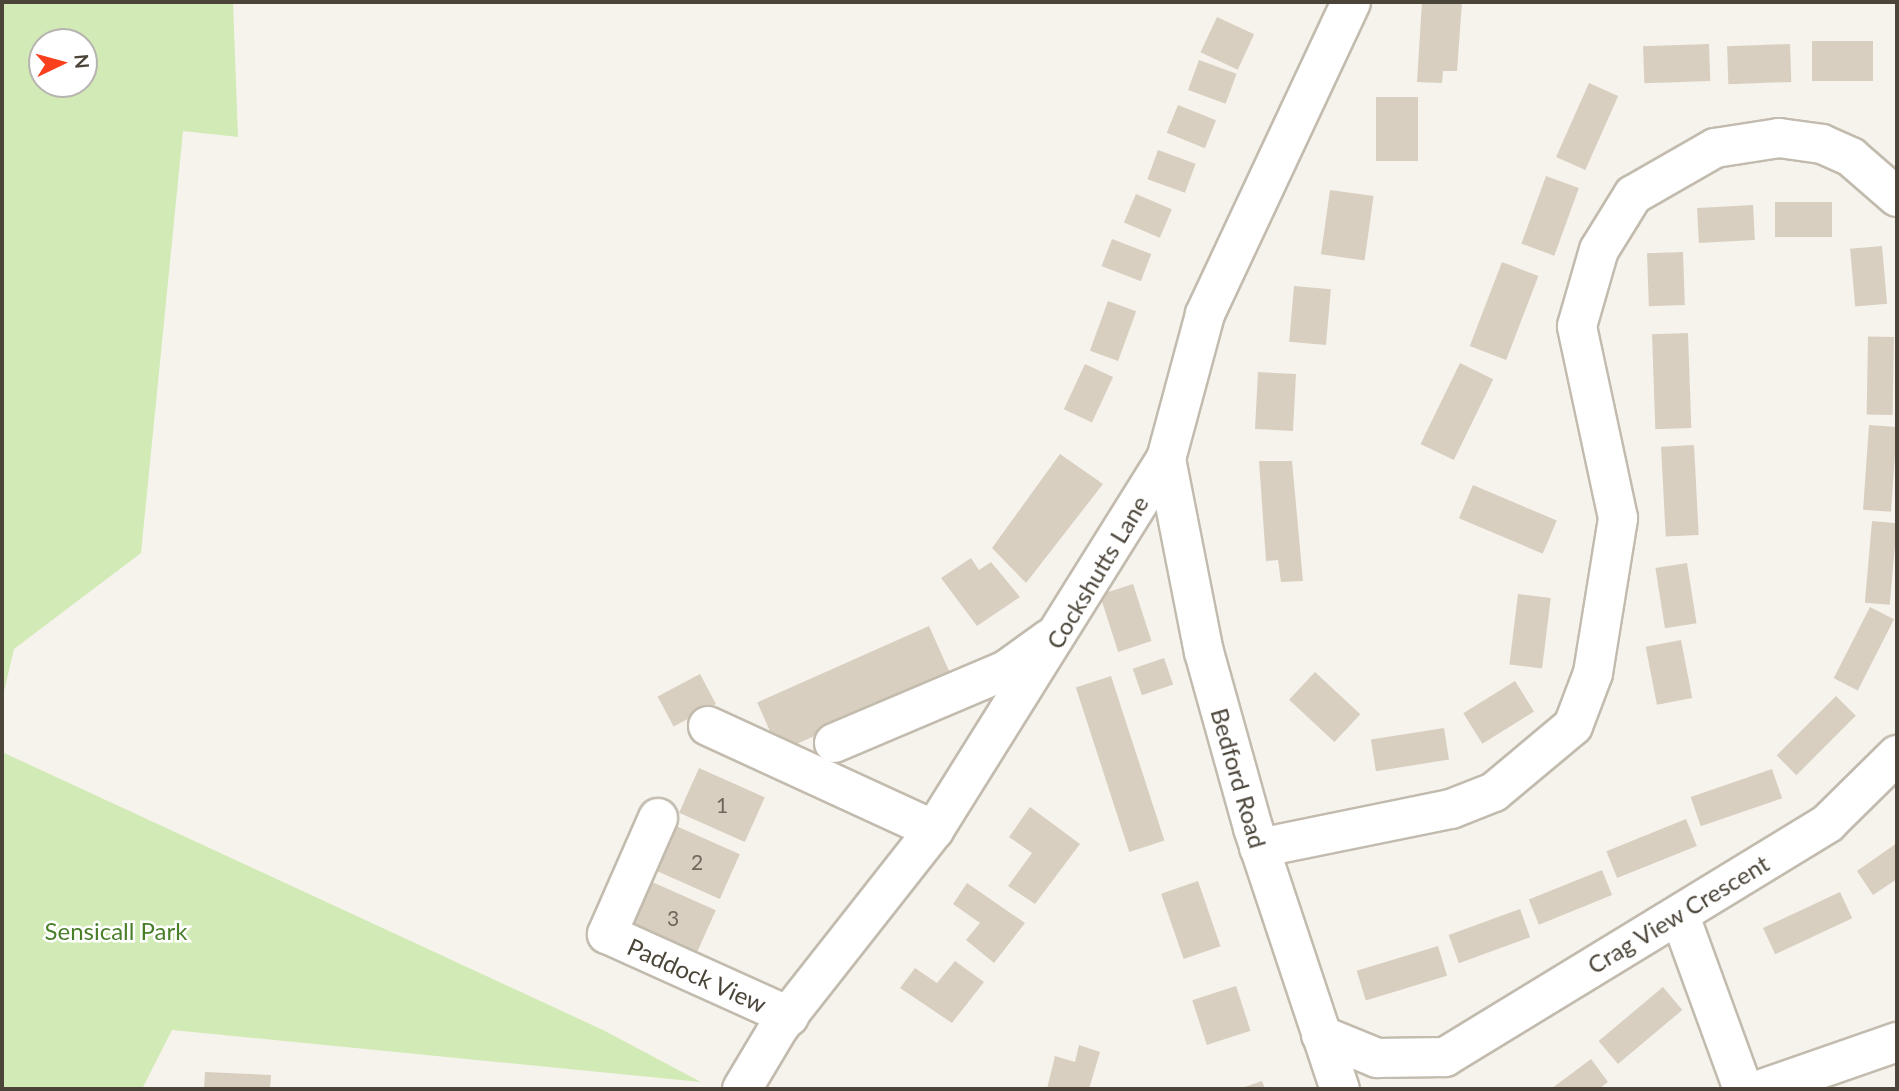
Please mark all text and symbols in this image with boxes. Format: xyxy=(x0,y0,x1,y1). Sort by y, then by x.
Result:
north arrow xyxy=(28,28,98,98)
text: N xyxy=(70,53,95,70)
street label: Cockshutts Lane xyxy=(1040,490,1154,654)
street label: Bedford Road xyxy=(1205,705,1273,851)
house number: 1 xyxy=(716,792,728,818)
street label: Crag View Crescent xyxy=(1582,848,1774,980)
house number: 2 xyxy=(691,849,703,875)
house number: 3 xyxy=(667,905,679,931)
park label: Sensicall Park xyxy=(45,917,187,945)
street label: Paddock View xyxy=(623,931,771,1019)

